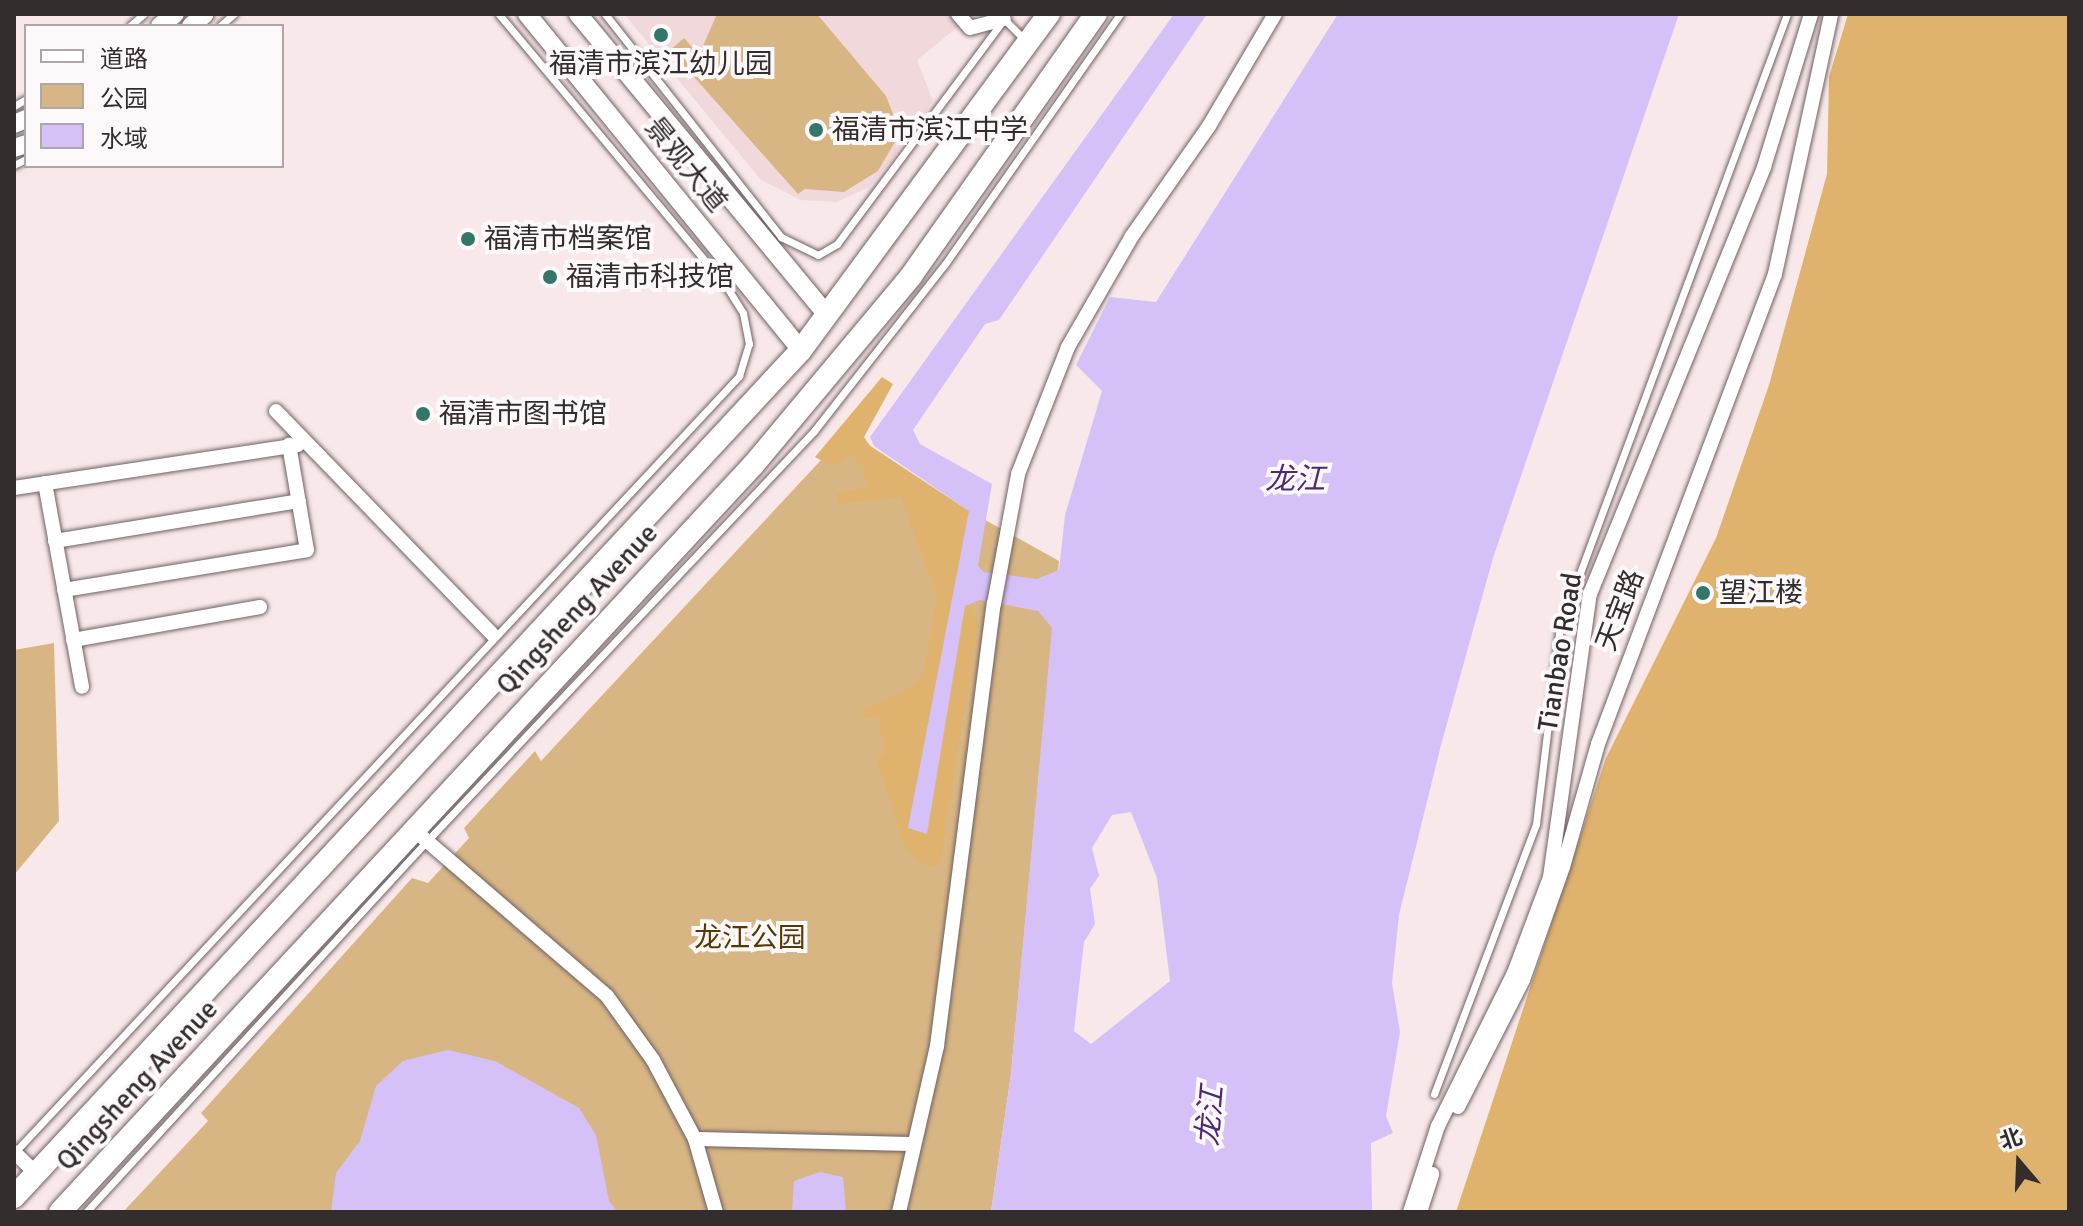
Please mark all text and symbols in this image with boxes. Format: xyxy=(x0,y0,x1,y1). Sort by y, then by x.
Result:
legend xyxy=(24,24,284,168)
marker: 福清市滨江幼儿园 xyxy=(652,26,670,44)
text: 道路 xyxy=(100,44,148,74)
place label: 福清市滨江幼儿园 xyxy=(549,47,773,81)
text: 公园 xyxy=(100,84,148,114)
street label: 景观大道 xyxy=(638,111,734,219)
place label: 福清市滨江中学 xyxy=(832,113,1028,147)
marker: 福清市滨江中学 xyxy=(807,121,825,139)
text: 水域 xyxy=(100,124,148,154)
place label: 福清市档案馆 xyxy=(484,222,652,256)
marker: 福清市档案馆 xyxy=(459,230,477,248)
place label: 福清市科技馆 xyxy=(566,260,734,294)
marker: 福清市科技馆 xyxy=(541,268,559,286)
place label: 福清市图书馆 xyxy=(439,397,607,431)
marker: 福清市图书馆 xyxy=(414,405,432,423)
water label: 龙江 xyxy=(1265,462,1325,498)
street label: Qingsheng Avenue xyxy=(489,517,665,701)
street label: 天宝路 xyxy=(1589,565,1651,655)
street label: Tianbao Road xyxy=(1531,570,1589,734)
place label: 望江楼 xyxy=(1719,576,1803,610)
marker: 望江楼 xyxy=(1694,584,1712,602)
park label: 龙江公园 xyxy=(694,921,806,955)
street label: Qingsheng Avenue xyxy=(49,993,225,1177)
water label: 龙江 xyxy=(1190,1085,1232,1147)
north arrow xyxy=(1979,1122,2059,1202)
text: 北 xyxy=(1996,1122,2026,1155)

